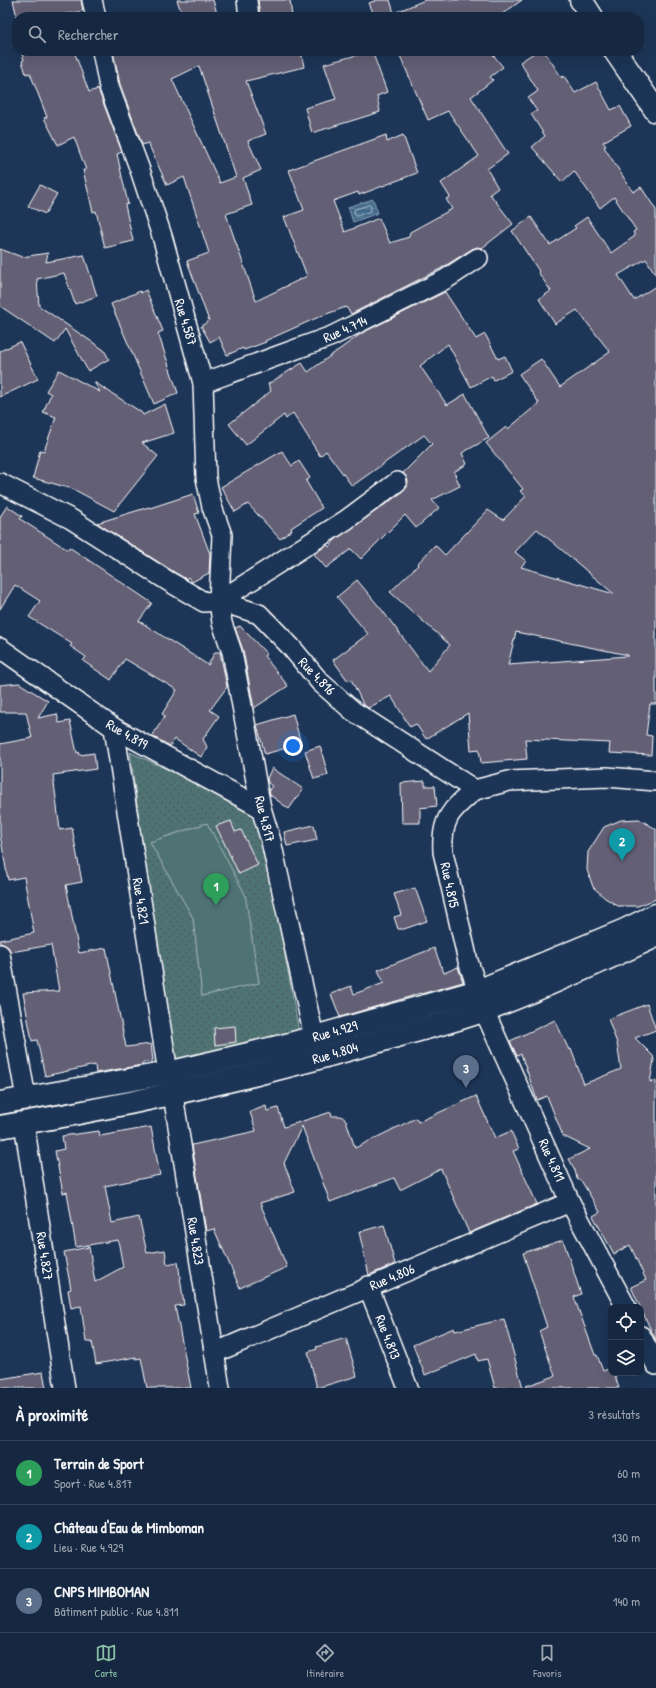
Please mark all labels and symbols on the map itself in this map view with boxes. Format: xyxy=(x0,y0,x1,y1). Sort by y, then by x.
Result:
street label: Rue 4.587 xyxy=(170,296,203,348)
street label: Rue 4.714 xyxy=(320,310,370,347)
street label: Rue 4.816 xyxy=(295,653,340,699)
street label: Rue 4.819 xyxy=(103,714,152,753)
your location xyxy=(283,736,303,756)
street label: Rue 4.817 xyxy=(251,794,280,844)
pin: 2 xyxy=(609,828,635,861)
street label: Rue 4.815 xyxy=(436,860,465,909)
pin: 1 xyxy=(203,873,229,906)
street label: Rue 4.821 xyxy=(128,876,155,925)
street label: Rue 4.929 xyxy=(310,1015,360,1046)
street label: Rue 4.804 xyxy=(310,1037,360,1068)
pin: 3 xyxy=(453,1055,479,1088)
street label: Rue 4.811 xyxy=(535,1135,570,1184)
street label: Rue 4.823 xyxy=(183,1216,210,1266)
street label: Rue 4.827 xyxy=(32,1230,59,1281)
street label: Rue 4.806 xyxy=(366,1258,417,1294)
street label: Rue 4.813 xyxy=(371,1312,406,1362)

